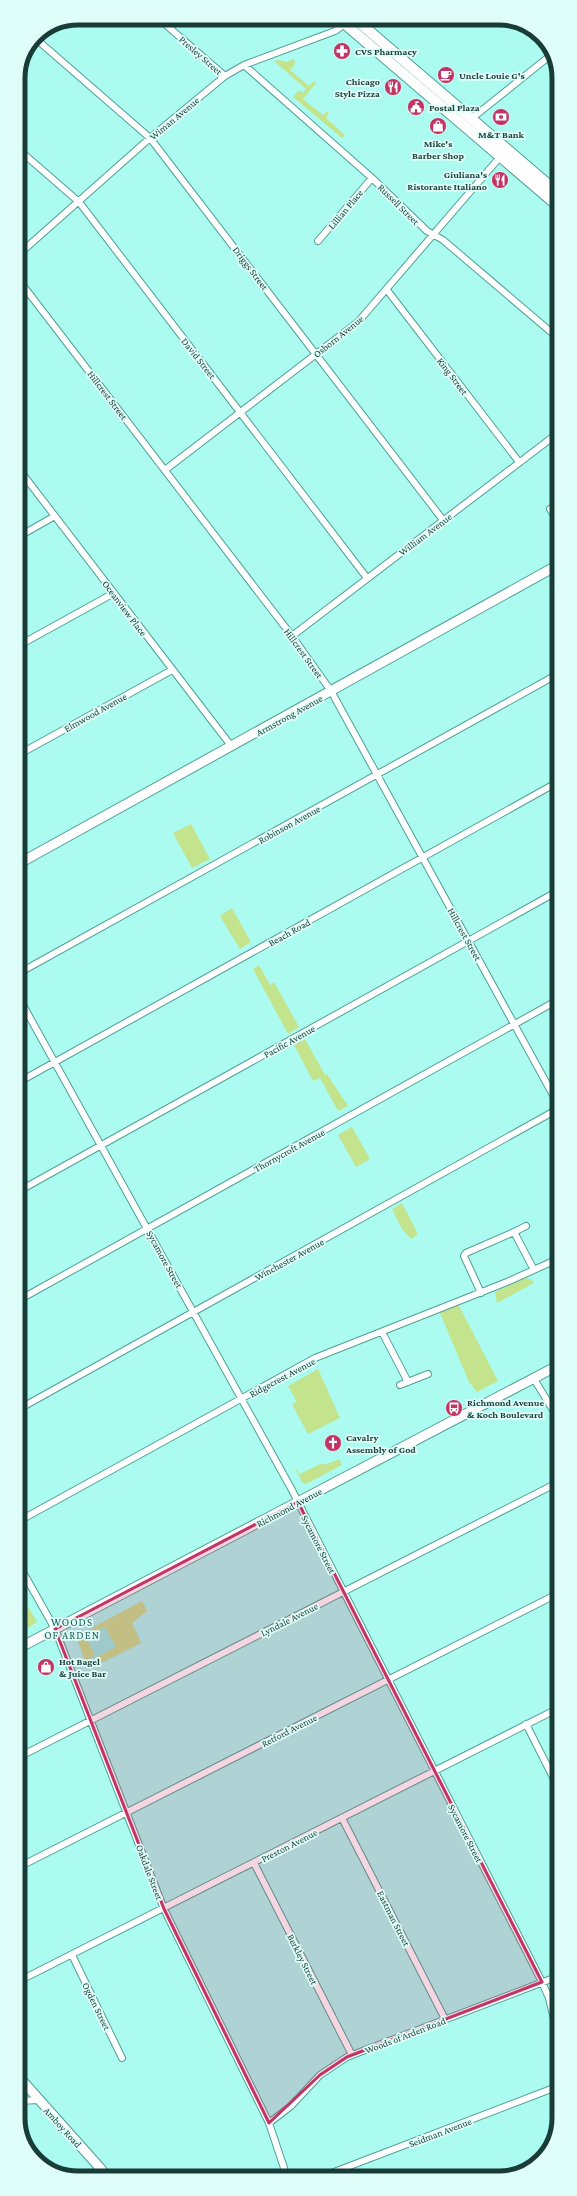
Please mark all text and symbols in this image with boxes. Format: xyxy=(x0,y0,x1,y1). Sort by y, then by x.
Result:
street label: Presley Street xyxy=(177,34,225,78)
pharmacy icon: CVS Pharmacy xyxy=(332,41,352,61)
place label: CVS Pharmacy xyxy=(355,46,417,57)
cafe icon: Uncle Louie G's xyxy=(436,65,456,85)
place label: Uncle Louie G's xyxy=(459,70,525,81)
place label: Chicago Style Pizza xyxy=(335,76,380,99)
restaurant icon: Chicago Style Pizza xyxy=(383,77,403,97)
street label: Wiman Avenue xyxy=(147,94,202,142)
public building icon: Postal Plaza xyxy=(406,97,426,117)
place label: Postal Plaza xyxy=(429,102,480,113)
bank icon: M&T Bank xyxy=(491,107,511,127)
shop icon: Mike's Barber Shop xyxy=(428,116,448,136)
place label: M&T Bank xyxy=(478,129,525,140)
place label: Mike's Barber Shop xyxy=(412,138,465,161)
place label: Giuliana's Ristorante Italiano xyxy=(407,169,487,192)
restaurant icon: Giuliana's Ristorante Italiano xyxy=(490,170,510,190)
street label: Russell Street xyxy=(376,182,422,228)
street label: Lillian Place xyxy=(326,187,365,231)
street label: Driggs Street xyxy=(231,244,271,293)
street label: Osborn Avenue xyxy=(311,313,366,360)
street label: David Street xyxy=(179,336,218,382)
street label: King Street xyxy=(435,355,471,398)
street label: Hillcrest Street xyxy=(85,368,130,423)
street label: William Avenue xyxy=(397,511,454,558)
street label: Oceanview Place xyxy=(100,578,149,639)
street label: Hillcrest Street xyxy=(282,626,326,681)
street label: Elmwood Avenue xyxy=(62,690,129,734)
street label: Armstrong Avenue xyxy=(254,692,325,738)
street label: Robinson Avenue xyxy=(256,803,323,846)
street label: Hillcrest Street xyxy=(445,906,484,963)
street label: Beach Road xyxy=(266,916,313,948)
street label: Pacific Avenue xyxy=(262,1022,317,1060)
street label: Thornycroft Avenue xyxy=(252,1126,327,1174)
street label: Sycamore Street xyxy=(144,1229,185,1290)
street label: Winchester Avenue xyxy=(253,1236,326,1283)
street label: Ridgecrest Avenue xyxy=(247,1355,318,1399)
place label: Richmond Avenue & Koch Boulevard xyxy=(467,1397,544,1420)
bus stop icon: Richmond Avenue & Koch Boulevard xyxy=(444,1398,464,1418)
place label: Cavalry Assembly of God xyxy=(345,1432,416,1455)
church icon: Cavalry Assembly of God xyxy=(323,1433,343,1453)
street label: Richmond Avenue xyxy=(255,1485,324,1529)
street label: Sycamore Street xyxy=(299,1513,338,1576)
street label: Lyndale Avenue xyxy=(259,1600,320,1639)
district label: WOODS OF ARDEN xyxy=(44,1616,100,1641)
place label: Hot Bagel & Juice Bar xyxy=(59,1656,106,1679)
shop icon: Hot Bagel & Juice Bar xyxy=(36,1657,56,1677)
street label: Retford Avenue xyxy=(260,1711,319,1749)
street label: Sycamore Street xyxy=(446,1802,485,1865)
street label: Preston Avenue xyxy=(259,1826,320,1864)
street label: Oakdale Street xyxy=(134,1843,165,1902)
street label: Eastman Street xyxy=(375,1889,413,1948)
street label: Berkley Street xyxy=(285,1932,320,1987)
street label: Ogden Street xyxy=(80,1981,113,2033)
street label: Woods of Arden Road xyxy=(363,2015,448,2056)
street label: Amboy Road xyxy=(42,2105,84,2150)
street label: Seidman Avenue xyxy=(407,2115,474,2149)

